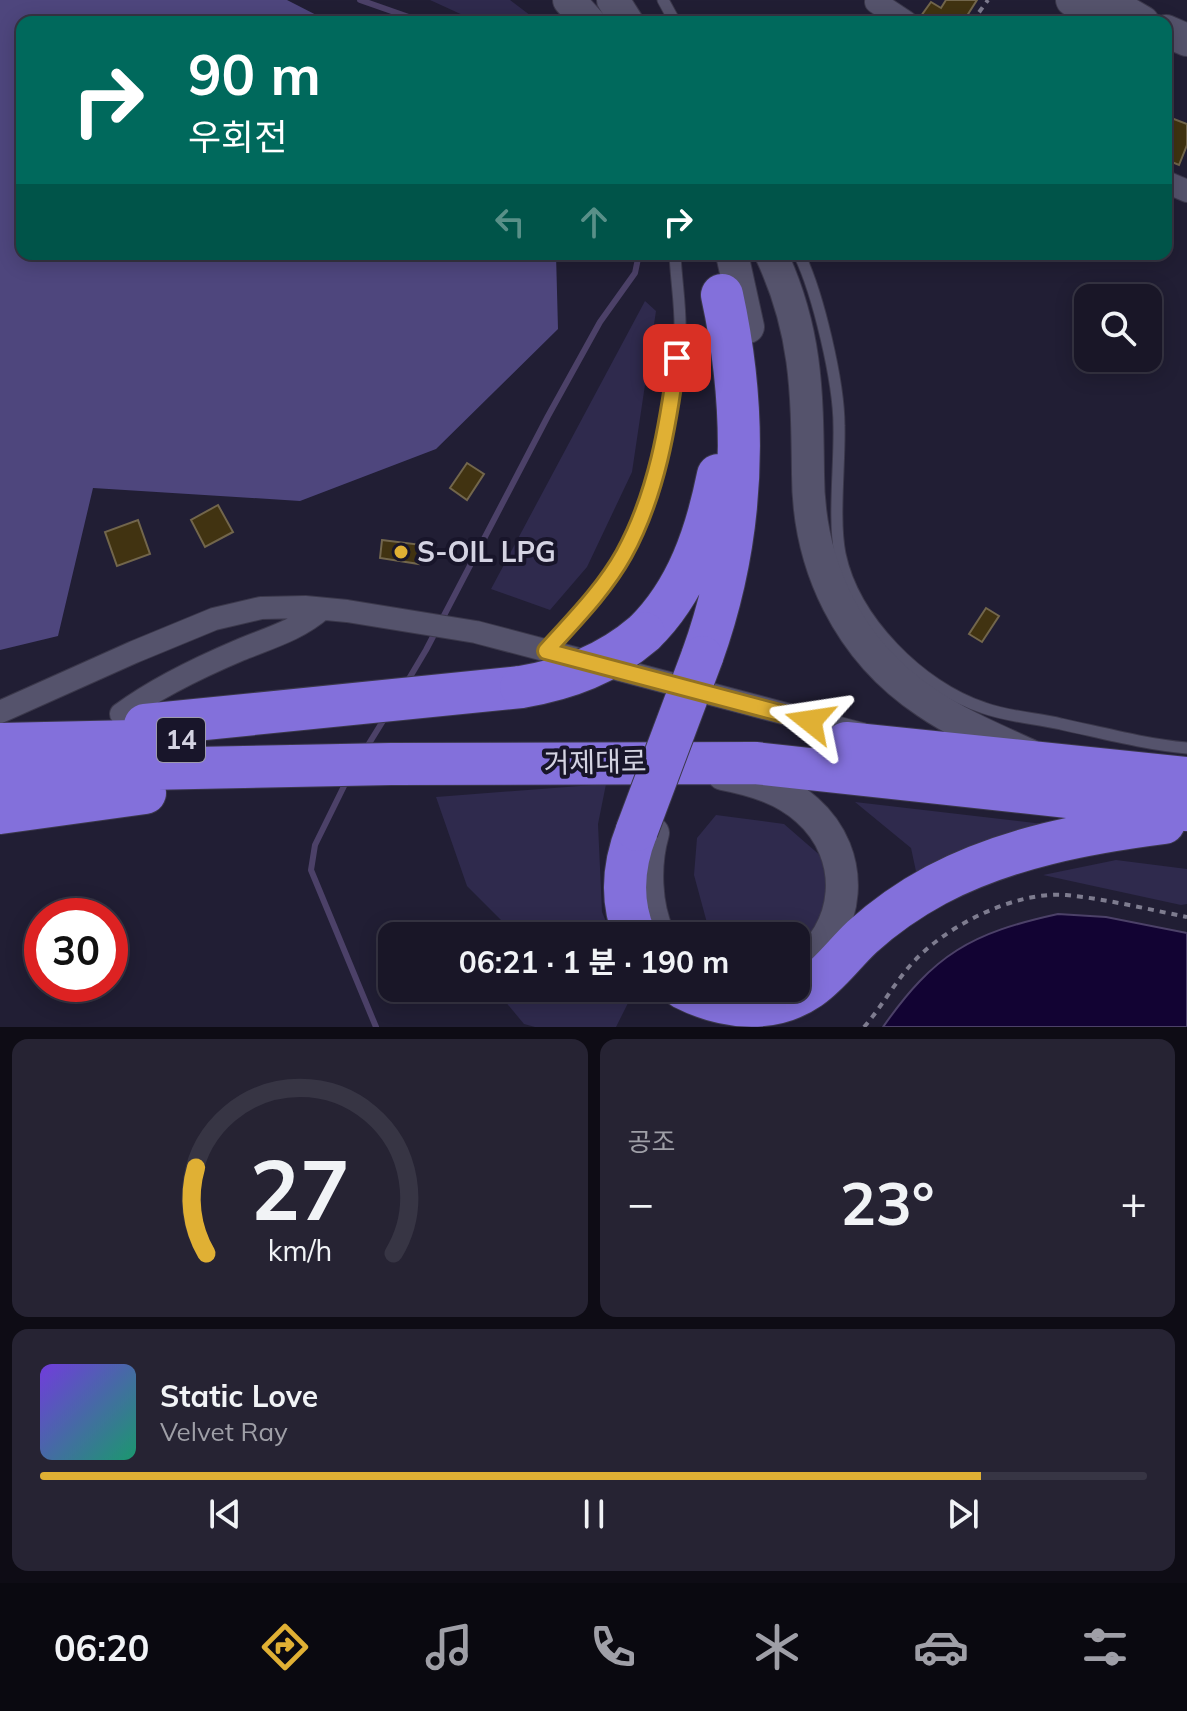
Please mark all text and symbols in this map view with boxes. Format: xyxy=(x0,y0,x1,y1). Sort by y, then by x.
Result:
text: 90 m xyxy=(188,39,321,109)
icon: right xyxy=(56,48,160,152)
text: 우회전 xyxy=(188,114,287,159)
icon: left xyxy=(488,200,532,244)
icon: ahead xyxy=(572,200,616,244)
icon: right xyxy=(656,200,700,244)
map controls xyxy=(1074,284,1162,372)
button: search xyxy=(1074,284,1162,372)
pin xyxy=(643,324,711,392)
icon: arrive xyxy=(655,336,699,380)
place label: S-OIL LPG xyxy=(417,534,556,569)
marker: S-OIL LPG xyxy=(392,543,410,561)
position arrow xyxy=(768,679,852,763)
road number: 14 xyxy=(157,718,205,762)
street label: 거제대로 xyxy=(543,743,647,780)
speed limit sign: 30 xyxy=(24,898,128,1002)
text: 06:21 · 1 분 · 190 m xyxy=(459,943,729,981)
text: 공조 xyxy=(628,1125,675,1158)
text: 27 xyxy=(250,1136,350,1241)
text: 23° xyxy=(840,1165,935,1240)
text: − xyxy=(628,1175,654,1230)
text: + xyxy=(1121,1175,1147,1230)
text: km/h xyxy=(267,1232,332,1268)
text: Static Love xyxy=(160,1377,318,1415)
text: Velvet Ray xyxy=(160,1415,288,1448)
icon: previous xyxy=(203,1492,247,1536)
icon: pause xyxy=(572,1492,616,1536)
icon: next xyxy=(941,1492,985,1536)
icon: directions xyxy=(257,1619,313,1675)
icon: music xyxy=(421,1619,477,1675)
icon: phone xyxy=(585,1619,641,1675)
icon: climate xyxy=(749,1619,805,1675)
icon: car xyxy=(913,1619,969,1675)
icon: filters xyxy=(1077,1619,1133,1675)
text: 06:20 xyxy=(54,1625,149,1670)

